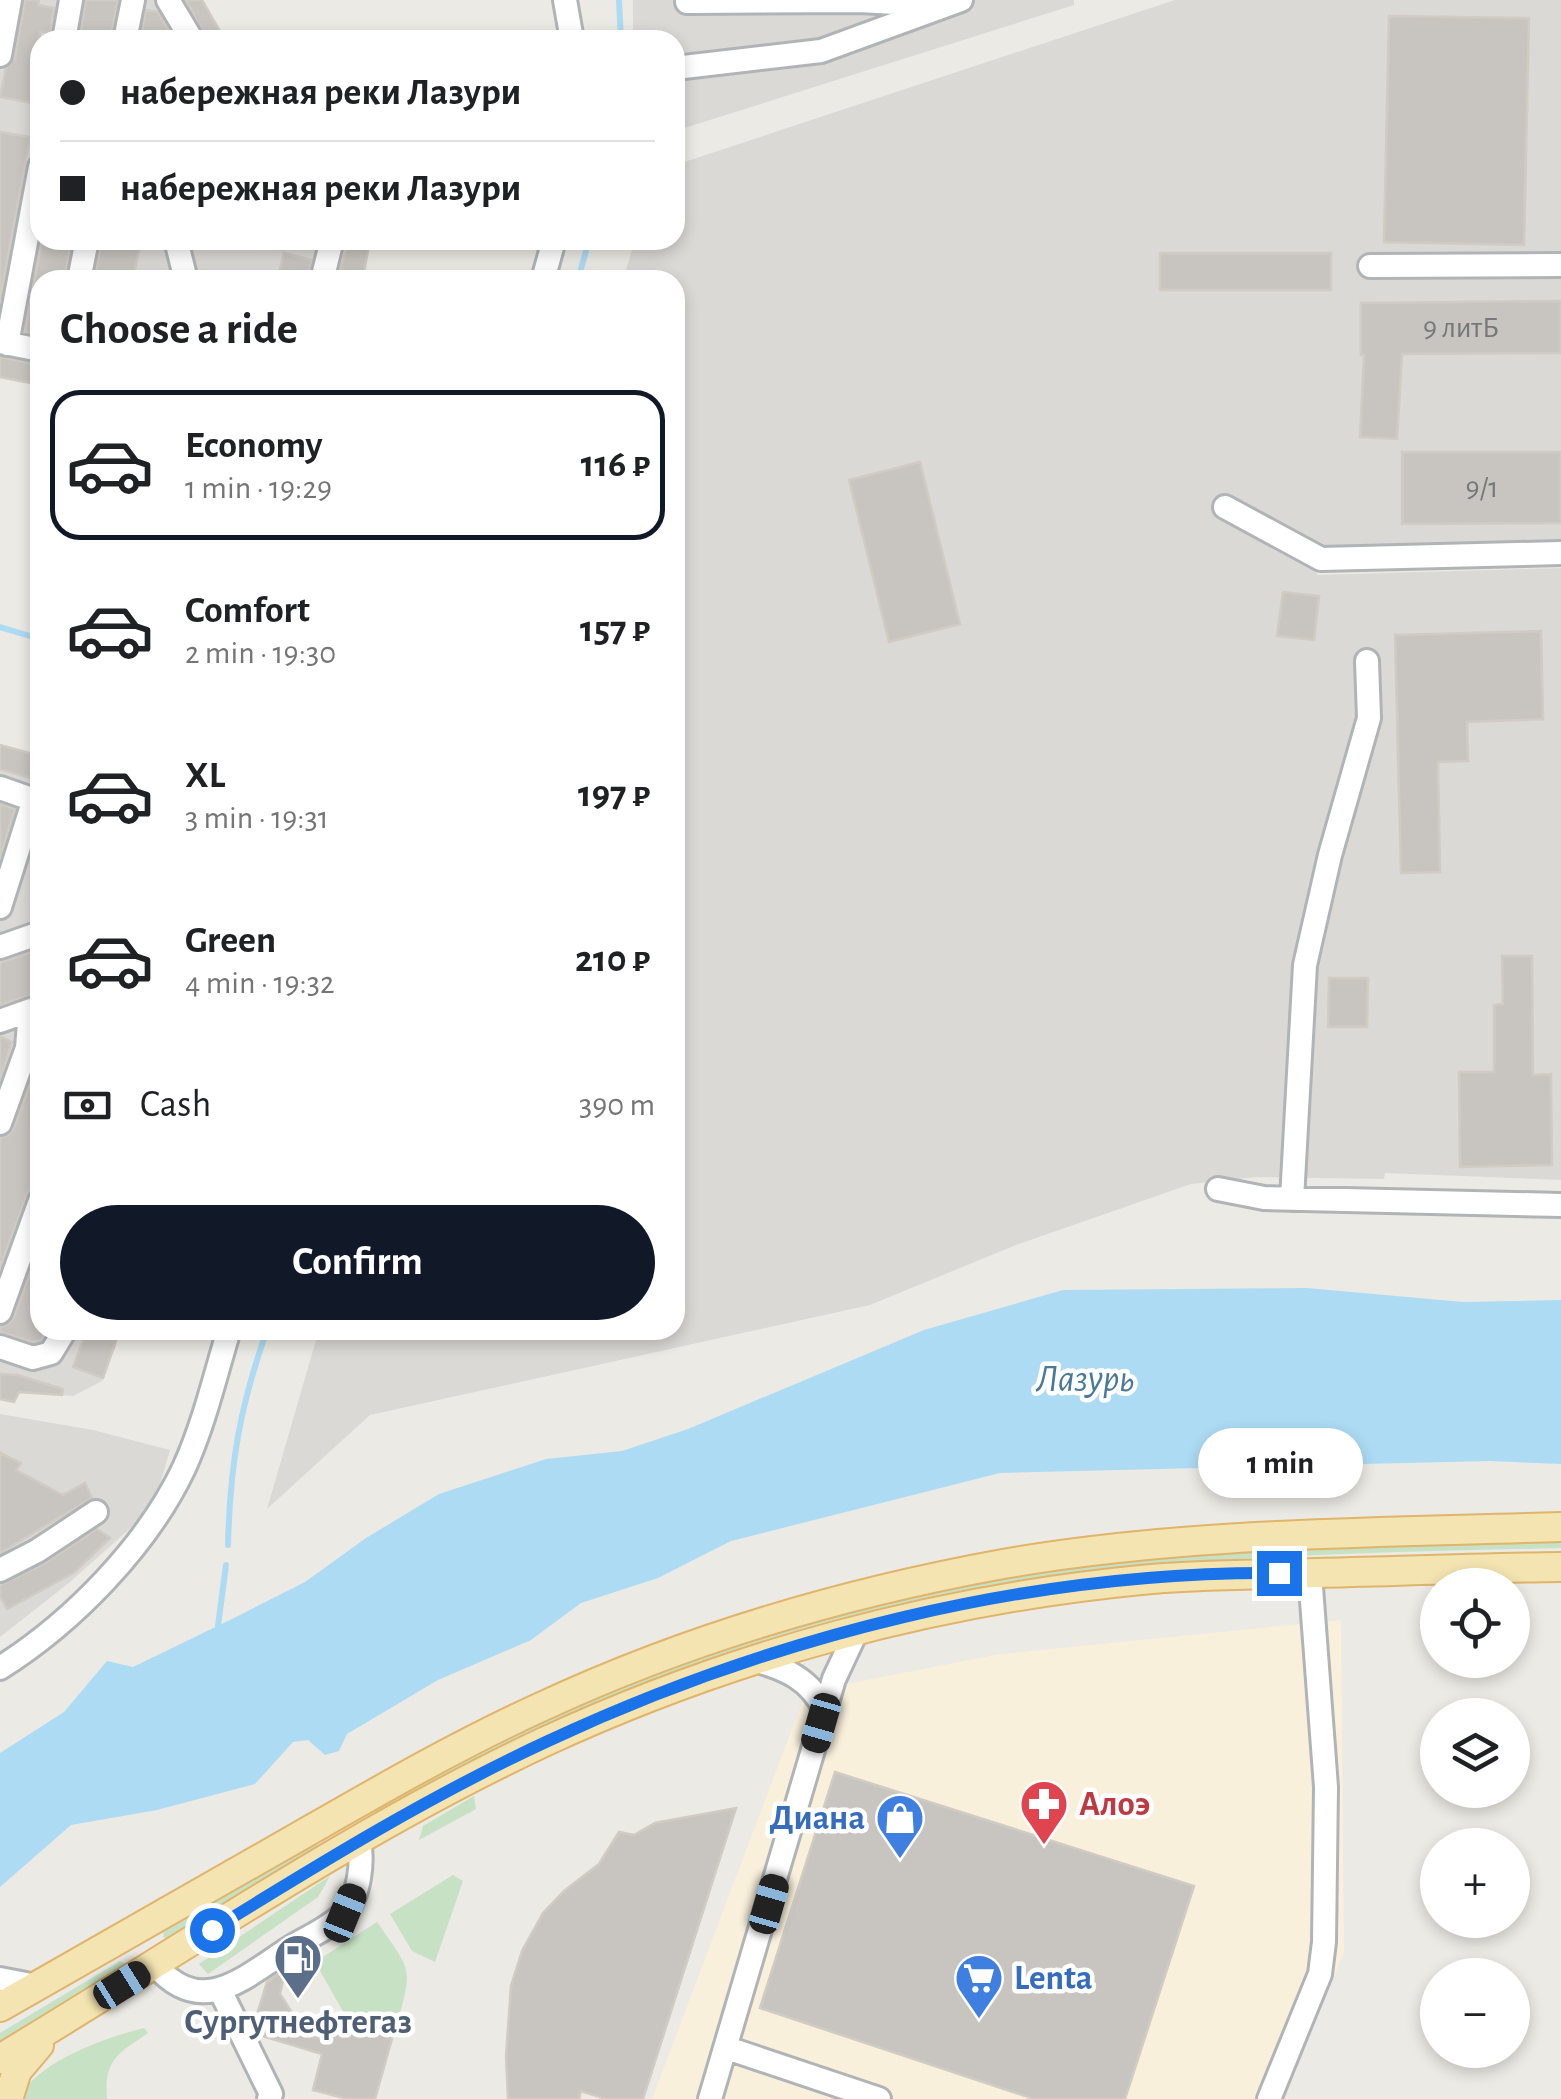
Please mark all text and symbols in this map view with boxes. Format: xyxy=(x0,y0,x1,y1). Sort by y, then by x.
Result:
text: набережная реки Лазури xyxy=(120,74,521,112)
text: набережная реки Лазури xyxy=(120,170,521,208)
text: Choose a ride xyxy=(60,307,298,352)
house number: 9 литБ xyxy=(1423,313,1499,343)
icon: car xyxy=(65,420,155,510)
text: Economy xyxy=(185,427,323,465)
text: 116 ₽ xyxy=(581,446,650,484)
text: 1 min · 19:29 xyxy=(185,472,332,504)
house number: 9/1 xyxy=(1465,473,1499,503)
icon: car xyxy=(65,585,155,675)
text: Comfort xyxy=(185,592,310,630)
text: 157 ₽ xyxy=(580,611,650,649)
text: 2 min · 19:30 xyxy=(185,637,336,669)
icon: car xyxy=(65,750,155,840)
text: XL xyxy=(185,757,225,795)
text: 197 ₽ xyxy=(578,776,650,814)
text: 3 min · 19:31 xyxy=(185,802,329,834)
icon: car xyxy=(65,915,155,1005)
text: Green xyxy=(185,922,276,960)
text: 210 ₽ xyxy=(575,941,650,979)
text: 4 min · 19:32 xyxy=(185,967,335,999)
icon: cash xyxy=(60,1078,115,1133)
text: Cash xyxy=(140,1086,211,1124)
text: 390 m xyxy=(579,1089,655,1121)
button: Confirm xyxy=(60,1205,655,1320)
water label: Лазурь xyxy=(1035,1361,1134,1399)
callout: 1 min xyxy=(1196,1428,1362,1498)
text: 1 min xyxy=(1247,1447,1314,1479)
route end xyxy=(1257,1551,1302,1596)
map controls xyxy=(1420,1568,1530,2068)
button: locate xyxy=(1420,1568,1530,1678)
car xyxy=(798,1690,844,1756)
button: layers xyxy=(1420,1698,1530,1808)
pharmacy icon: Алоэ xyxy=(1018,1778,1070,1846)
place label: Алоэ xyxy=(1079,1787,1150,1822)
shop icon: Диана xyxy=(874,1792,926,1860)
place label: Диана xyxy=(770,1801,865,1836)
button: + xyxy=(1420,1828,1530,1938)
car xyxy=(746,1871,792,1937)
car xyxy=(320,1880,370,1946)
route start xyxy=(190,1908,235,1953)
fuel station icon: Сургутнефтегаз xyxy=(272,1932,324,2000)
supermarket icon: Lenta xyxy=(953,1952,1005,2020)
car xyxy=(89,1956,155,2014)
button: − xyxy=(1420,1958,1530,2068)
place label: Lenta xyxy=(1014,1961,1093,1996)
place label: Сургутнефтегаз xyxy=(184,2005,412,2040)

